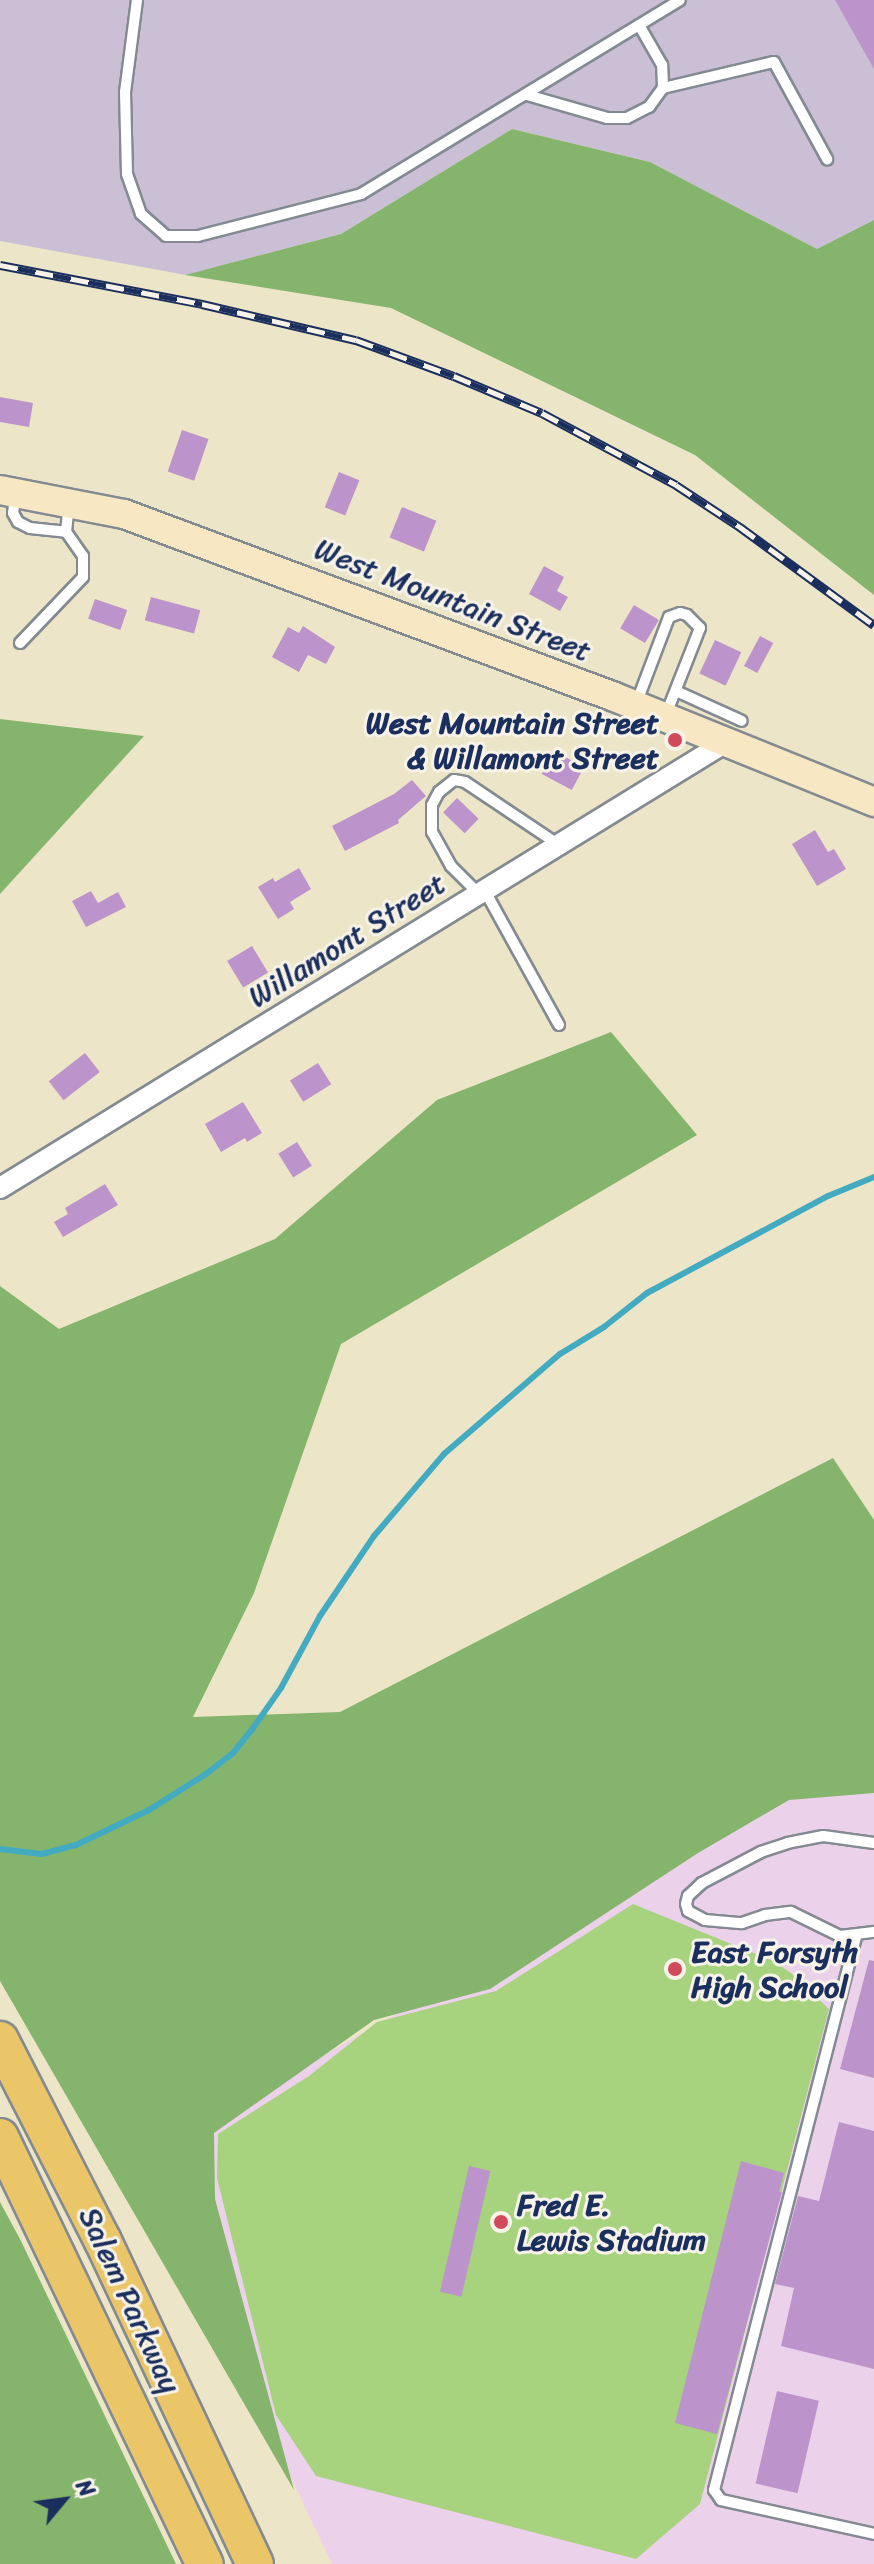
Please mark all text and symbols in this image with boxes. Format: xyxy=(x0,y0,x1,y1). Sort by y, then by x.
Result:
street label: West Mountain Street xyxy=(310,531,596,669)
place label: West Mountain Street & Willamont Street xyxy=(366,705,659,776)
marker: West Mountain Street & Willamont Street xyxy=(666,731,684,749)
street label: Willamont Street xyxy=(242,865,452,1015)
place label: East Forsyth High School xyxy=(691,1934,859,2004)
marker: East Forsyth High School xyxy=(666,1960,684,1978)
place label: Fred E. Lewis Stadium xyxy=(517,2187,707,2258)
street label: Salem Parkway xyxy=(71,2201,189,2399)
marker: Fred E. Lewis Stadium xyxy=(492,2213,510,2231)
north arrow xyxy=(24,2460,104,2540)
text: N xyxy=(65,2472,106,2504)

